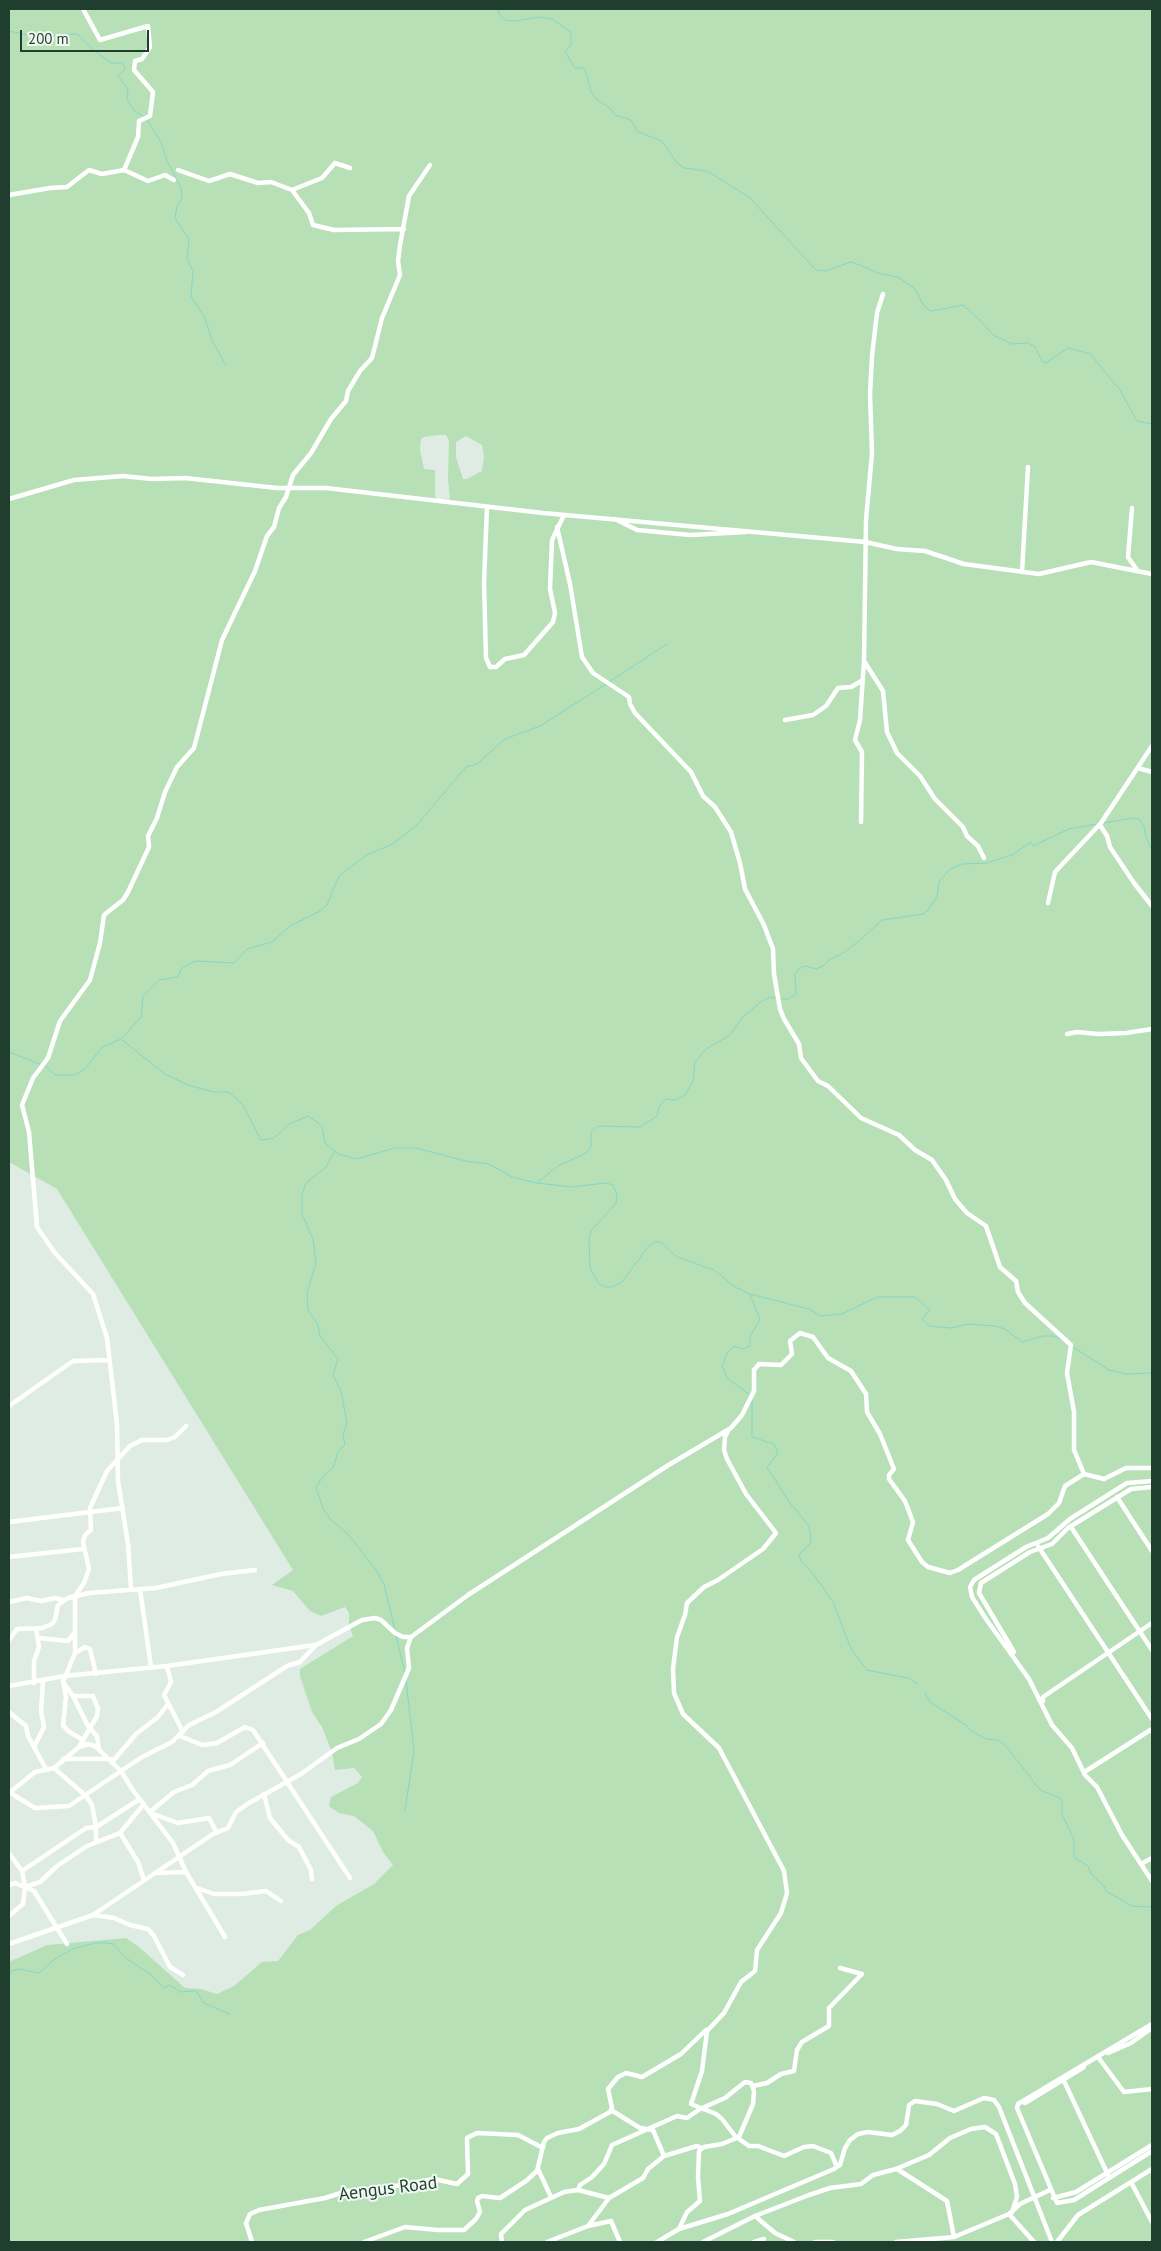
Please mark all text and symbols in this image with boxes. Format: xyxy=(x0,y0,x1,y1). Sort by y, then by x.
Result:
scale bar xyxy=(22,20,151,52)
text: 200 m xyxy=(28,29,69,48)
street label: Aengus Road xyxy=(337,2172,439,2206)

